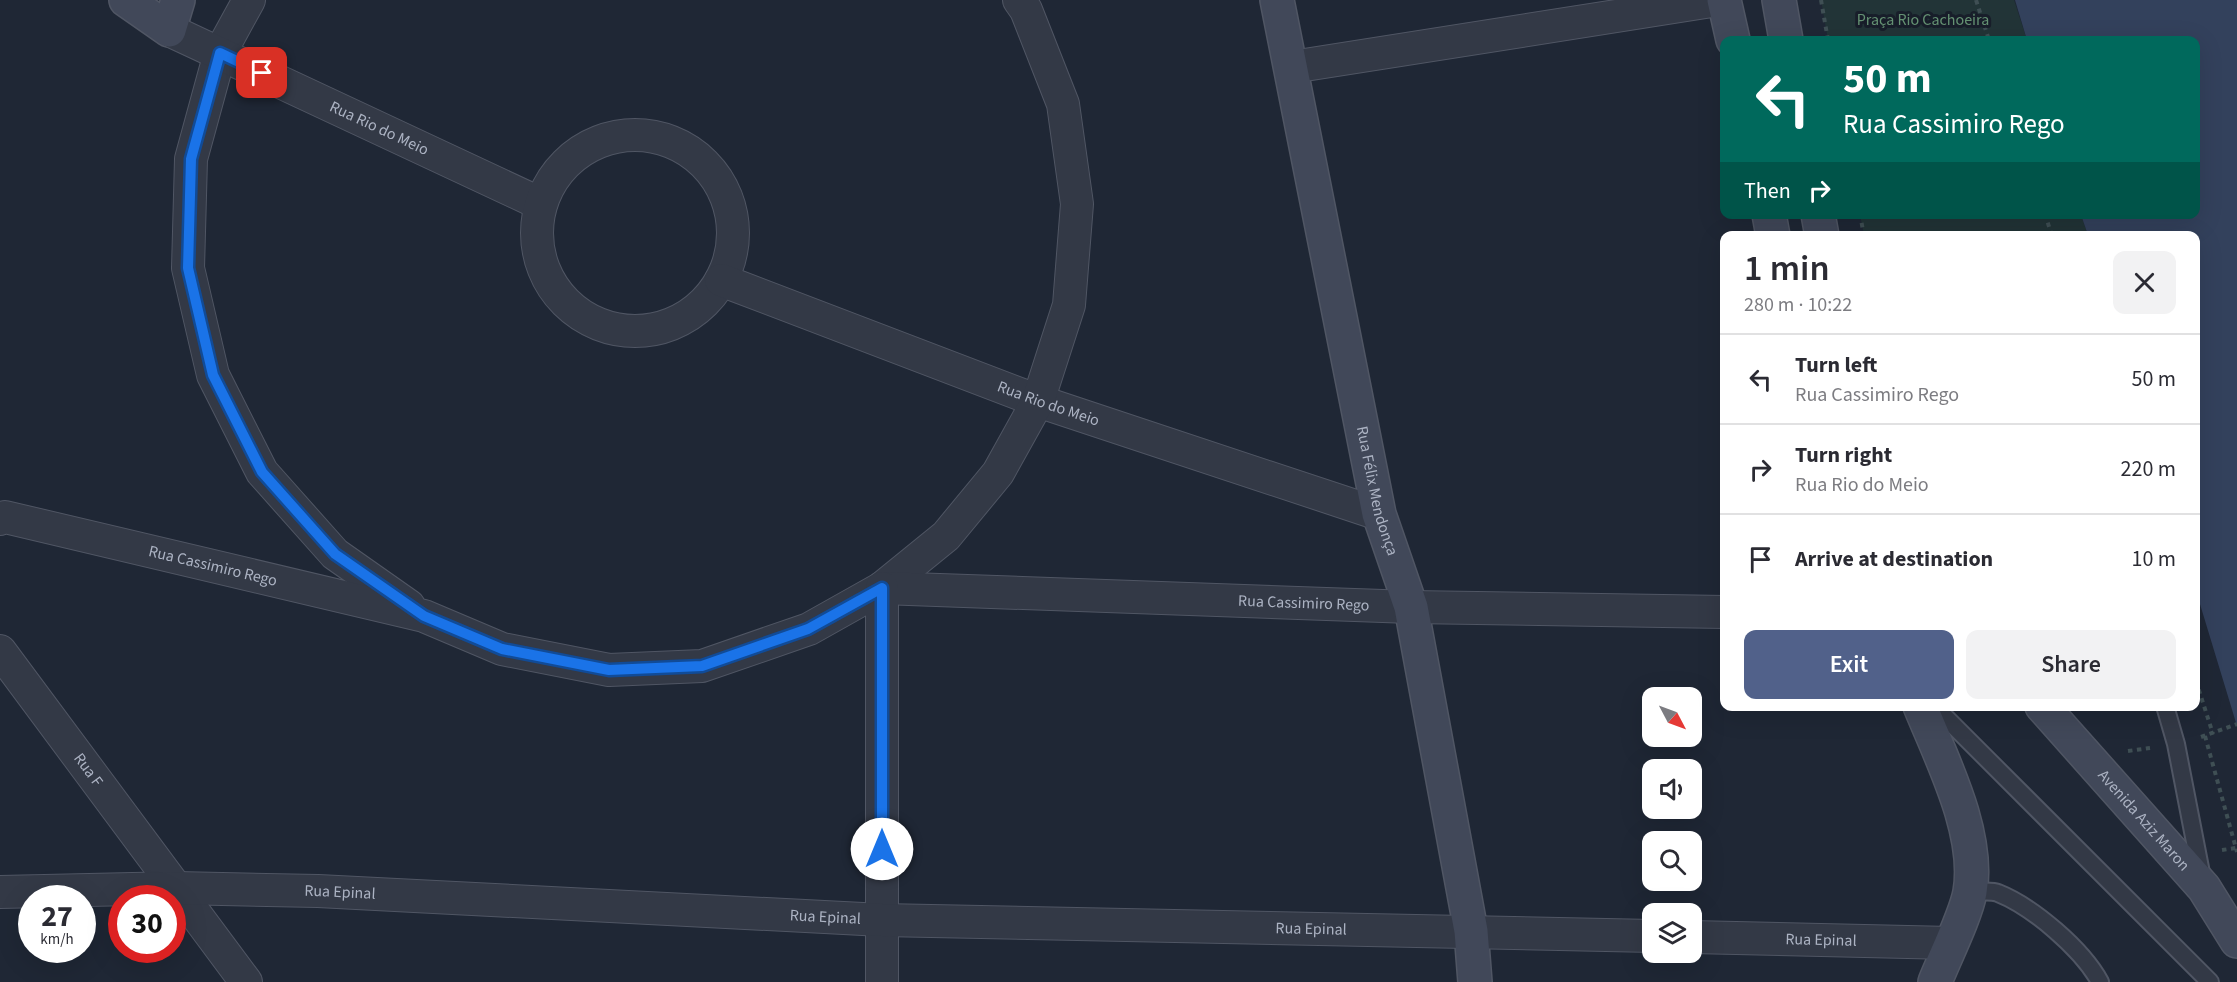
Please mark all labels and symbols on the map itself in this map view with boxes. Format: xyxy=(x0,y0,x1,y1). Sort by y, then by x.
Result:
park label: Praça Rio Cachoeira xyxy=(1857,9,1989,31)
pin xyxy=(236,47,287,98)
street label: Rua Rio do Meio xyxy=(326,96,432,161)
street label: Rua Rio do Meio xyxy=(994,375,1102,432)
street label: Rua Félix Mendonça xyxy=(1351,424,1404,559)
street label: Rua Cassimiro Rego xyxy=(146,540,279,592)
street label: Rua Cassimiro Rego xyxy=(1238,590,1370,616)
north arrow xyxy=(1642,687,1702,747)
street label: Rua F xyxy=(68,748,108,791)
street label: Avenida Aziz Maron xyxy=(2093,765,2195,876)
position arrow xyxy=(850,817,914,881)
street label: Rua Epinal xyxy=(304,880,376,905)
speed limit sign: 30 xyxy=(108,885,186,963)
street label: Rua Epinal xyxy=(789,904,861,930)
street label: Rua Epinal xyxy=(1275,917,1347,941)
street label: Rua Epinal xyxy=(1785,928,1857,952)

